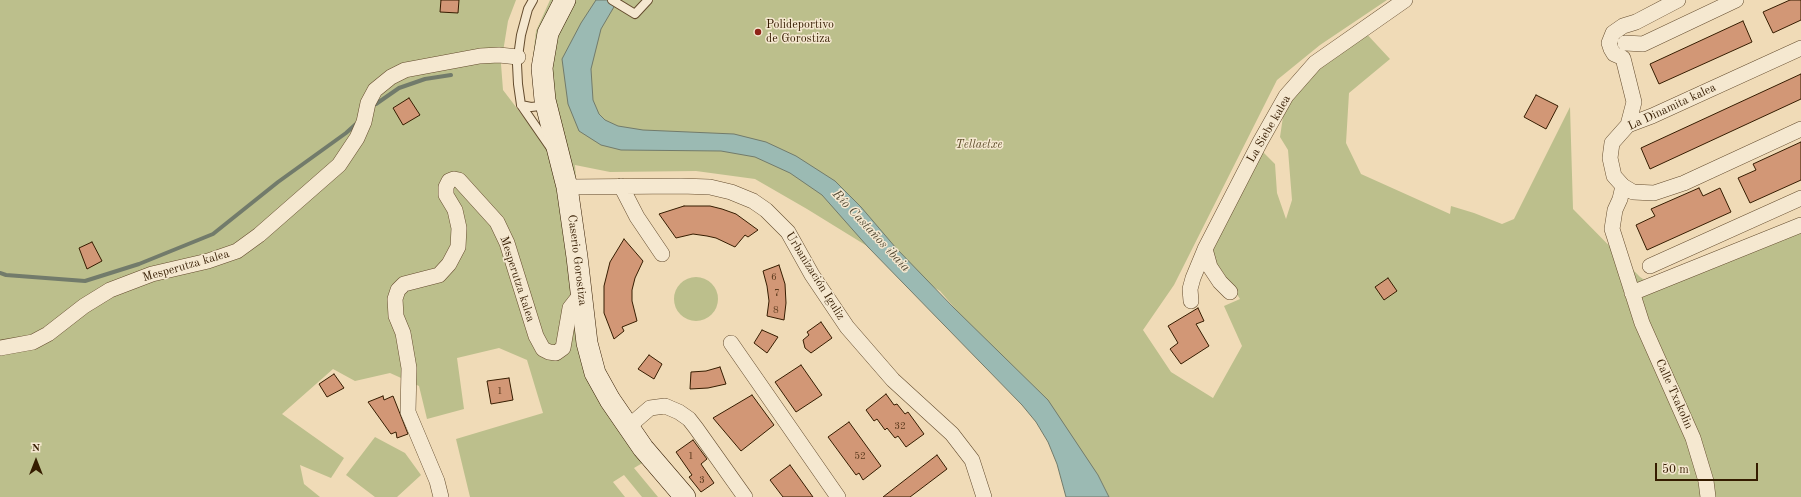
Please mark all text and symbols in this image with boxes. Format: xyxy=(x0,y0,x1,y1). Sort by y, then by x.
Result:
place label: Polideportivo de Gorostiza xyxy=(766,18,834,46)
marker: Polideportivo de Gorostiza xyxy=(753,27,763,37)
street label: La Dinamita kalea xyxy=(1626,80,1718,134)
street label: La Siebe kalea xyxy=(1244,93,1294,165)
park label: Tellaetxe xyxy=(955,138,1003,152)
water label: Río Castaños ibaia xyxy=(829,187,913,275)
street label: Caserio Gorostiza xyxy=(564,214,590,306)
street label: Urbanización Iguliz xyxy=(782,229,848,323)
street label: Mesperutza kalea xyxy=(496,234,538,324)
street label: Mesperutza kalea xyxy=(141,247,231,285)
house number: 6 xyxy=(771,271,777,283)
house number: 7 xyxy=(774,287,780,299)
house number: 8 xyxy=(773,304,779,316)
street label: Calle Txakolin xyxy=(1652,357,1696,431)
house number: 1 xyxy=(497,385,503,397)
house number: 32 xyxy=(894,420,906,432)
north arrow xyxy=(16,441,56,481)
text: N xyxy=(32,443,40,454)
house number: 1 xyxy=(688,450,694,462)
house number: 52 xyxy=(854,450,866,462)
scale bar xyxy=(1657,455,1760,481)
text: 50 m xyxy=(1662,464,1689,476)
house number: 3 xyxy=(699,474,705,486)

